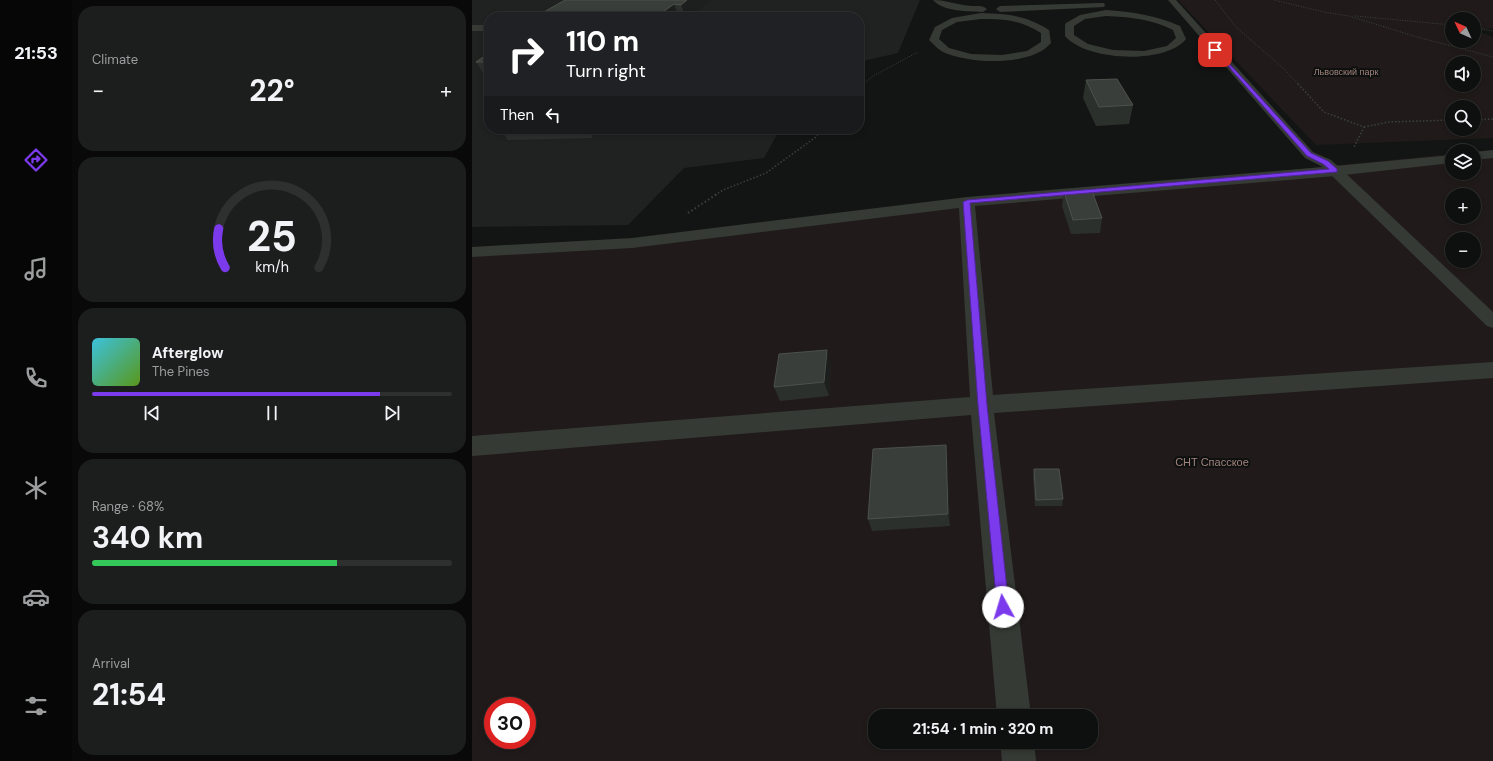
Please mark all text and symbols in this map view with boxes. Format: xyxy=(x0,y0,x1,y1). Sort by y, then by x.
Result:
north arrow xyxy=(1445,12,1481,48)
map controls xyxy=(1445,12,1481,268)
text: 110 m xyxy=(566,23,639,60)
icon: right xyxy=(500,28,552,80)
pin xyxy=(1198,33,1232,67)
icon: arrive xyxy=(1204,39,1226,61)
text: 21:53 xyxy=(14,41,58,65)
text: Climate xyxy=(92,51,138,68)
button: sound xyxy=(1445,56,1481,92)
text: Turn right xyxy=(566,59,646,83)
park label: Львовский парк xyxy=(1314,66,1378,78)
text: 22° xyxy=(249,71,295,110)
text: − xyxy=(92,76,104,105)
text: + xyxy=(440,76,452,105)
button: search xyxy=(1445,100,1481,136)
icon: left xyxy=(542,104,564,126)
text: Then xyxy=(500,105,534,125)
button: layers xyxy=(1445,144,1481,180)
icon: directions xyxy=(22,146,50,174)
button: + xyxy=(1445,188,1481,224)
text: 25 xyxy=(247,209,297,263)
button: − xyxy=(1445,232,1481,268)
icon: music xyxy=(22,255,50,283)
text: km/h xyxy=(255,257,289,275)
text: Afterglow xyxy=(152,343,224,363)
text: The Pines xyxy=(152,363,210,380)
icon: phone xyxy=(22,364,50,392)
icon: previous xyxy=(141,402,163,424)
icon: pause xyxy=(261,402,283,424)
icon: next xyxy=(381,402,403,424)
park label: СНТ Спасское xyxy=(1175,455,1249,469)
icon: climate xyxy=(22,474,50,502)
text: Range · 68% xyxy=(92,498,164,515)
text: 340 km xyxy=(92,518,203,557)
icon: car xyxy=(22,583,50,611)
position arrow xyxy=(982,586,1024,628)
text: Arrival xyxy=(92,655,130,672)
text: 21:54 xyxy=(92,675,166,714)
icon: filters xyxy=(22,692,50,720)
speed limit sign: 30 xyxy=(484,697,536,749)
text: 21:54 · 1 min · 320 m xyxy=(913,719,1053,739)

